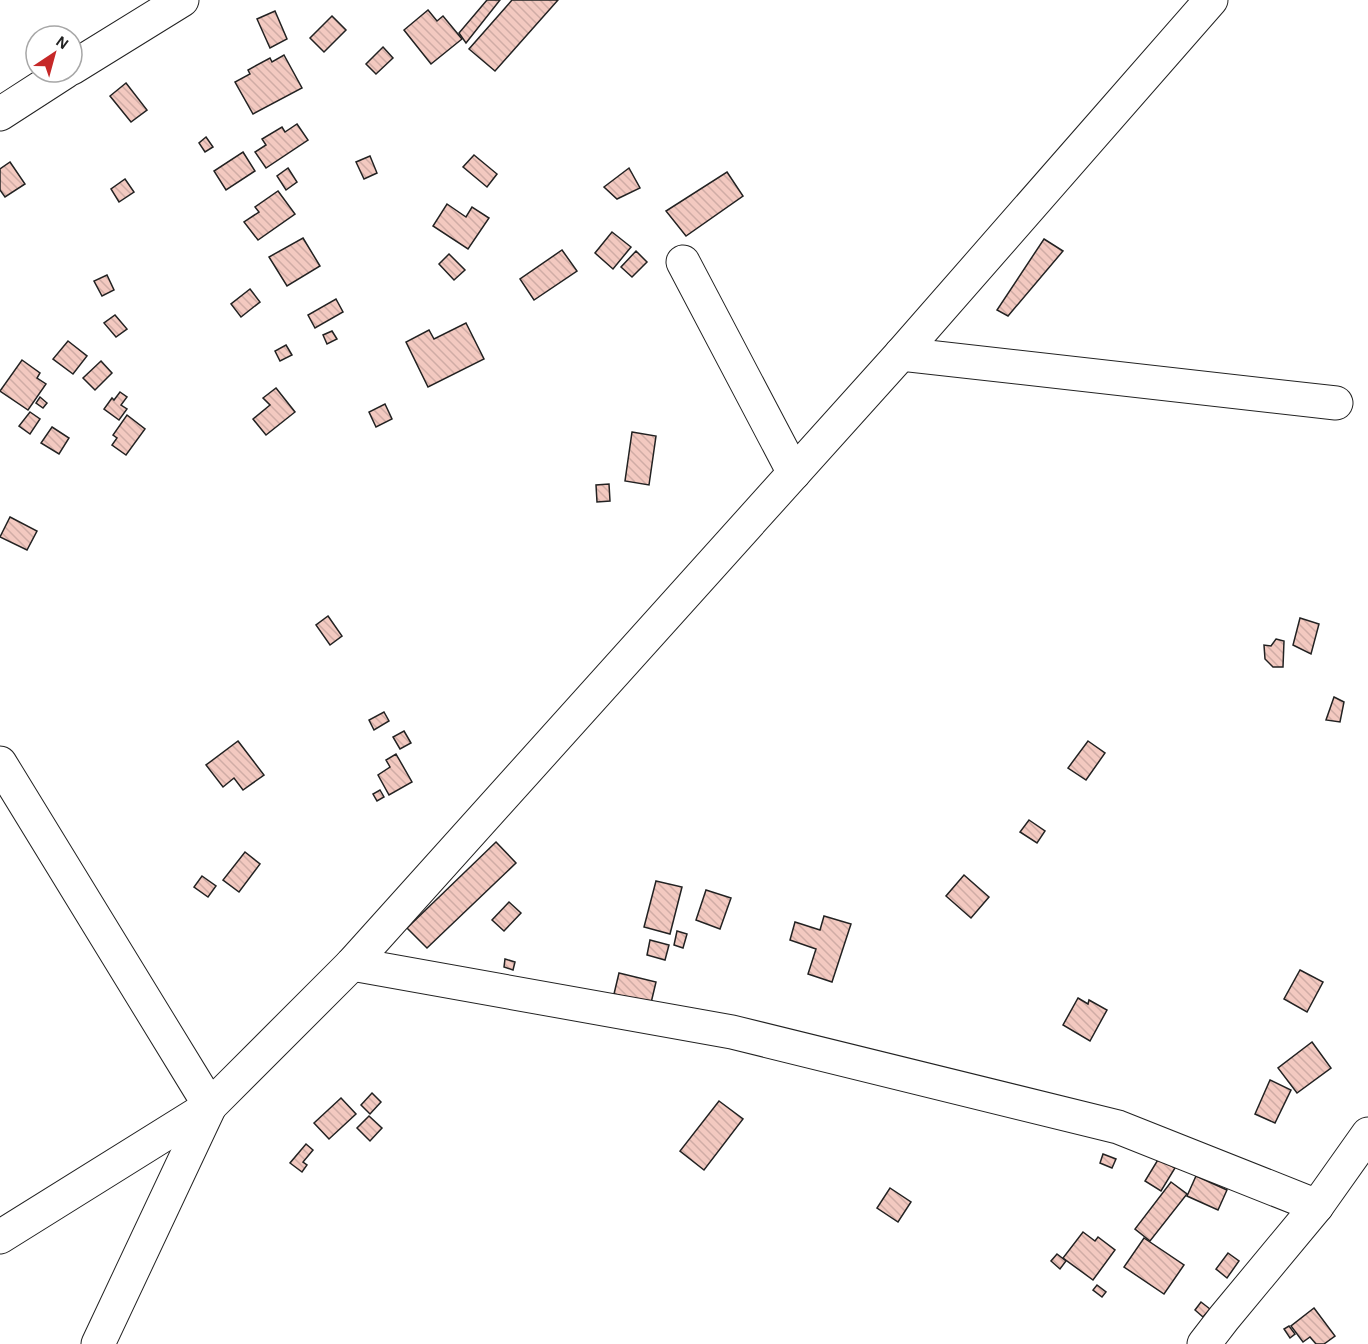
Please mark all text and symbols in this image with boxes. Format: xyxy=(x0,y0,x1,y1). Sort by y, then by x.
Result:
north arrow xyxy=(24,24,84,84)
text: N xyxy=(53,33,71,52)

